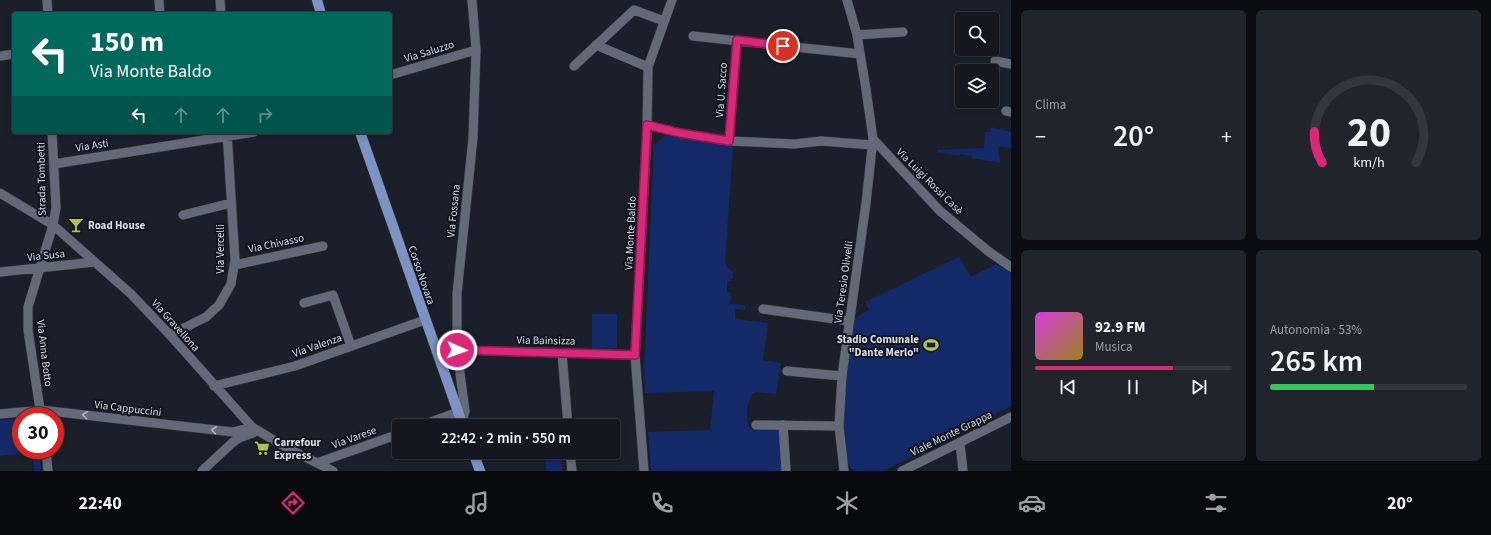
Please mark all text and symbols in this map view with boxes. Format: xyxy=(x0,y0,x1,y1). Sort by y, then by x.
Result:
map controls xyxy=(955,12,999,108)
button: search xyxy=(955,12,999,56)
text: 150 m xyxy=(90,22,164,62)
icon: left xyxy=(24,28,76,80)
pin xyxy=(766,29,800,63)
icon: arrive xyxy=(772,35,794,57)
street label: Via Saluzzo xyxy=(402,37,456,66)
text: Via Monte Baldo xyxy=(90,59,211,84)
street label: Via U. Sacco xyxy=(712,62,731,118)
button: layers xyxy=(955,64,999,108)
text: Clima xyxy=(1035,96,1066,114)
text: 20 xyxy=(1347,103,1390,163)
icon: left xyxy=(128,104,150,126)
icon: ahead xyxy=(170,104,192,126)
icon: ahead xyxy=(212,104,234,126)
icon: right xyxy=(254,104,276,126)
text: 20° xyxy=(1113,115,1154,158)
text: − xyxy=(1035,121,1046,153)
text: + xyxy=(1221,121,1232,153)
street label: Via Asti xyxy=(75,135,110,155)
street label: Strada Tombetti xyxy=(33,142,50,216)
street label: Via Luigi Rossi Casè xyxy=(893,145,967,218)
text: km/h xyxy=(1353,151,1384,172)
street label: Via Fossana xyxy=(443,184,464,239)
street label: Via Monte Baldo xyxy=(621,196,640,270)
bar icon: Road House xyxy=(67,216,85,234)
place label: Road House xyxy=(88,218,146,233)
street label: Via Vercelli xyxy=(213,224,228,274)
street label: Via Chivasso xyxy=(247,230,305,257)
street label: Via Teresio Olivelli xyxy=(830,240,857,324)
street label: Corso Novara xyxy=(404,244,439,307)
street label: Via Susa xyxy=(26,246,66,265)
street label: Via Gravellona xyxy=(148,296,203,355)
text: 92.9 FM xyxy=(1095,317,1146,338)
street label: Via Anna Botto xyxy=(33,319,56,387)
text: Autonomia · 53% xyxy=(1270,321,1362,339)
position arrow xyxy=(436,329,478,371)
street label: Via Valenza xyxy=(290,330,344,361)
street label: Via Bainsizza xyxy=(516,332,576,349)
place label: Stadio Comunale "Dante Merlo" xyxy=(837,332,919,360)
sports icon: Stadio Comunale "Dante Merlo" xyxy=(922,336,940,354)
text: Musica xyxy=(1095,338,1133,356)
text: 265 km xyxy=(1270,340,1363,383)
icon: previous xyxy=(1057,376,1079,398)
icon: pause xyxy=(1122,376,1144,398)
icon: next xyxy=(1188,376,1210,398)
street label: Via Cappuccini xyxy=(94,397,162,420)
speed limit sign: 30 xyxy=(12,407,64,459)
street label: Viale Monte Grappa xyxy=(908,407,995,460)
one-way arrow xyxy=(82,411,88,420)
street label: Via Varese xyxy=(330,422,379,452)
one-way arrow xyxy=(211,426,217,435)
text: 22:42 · 2 min · 550 m xyxy=(441,428,571,449)
place label: Carrefour Express xyxy=(274,435,321,463)
supermarket icon: Carrefour Express xyxy=(253,439,271,457)
icon: directions xyxy=(279,489,307,517)
icon: music xyxy=(463,489,491,517)
icon: phone xyxy=(648,489,676,517)
icon: climate xyxy=(833,489,861,517)
icon: car xyxy=(1018,489,1046,517)
icon: filters xyxy=(1202,489,1230,517)
text: 22:40 xyxy=(78,491,122,516)
text: 20° xyxy=(1387,491,1413,516)

